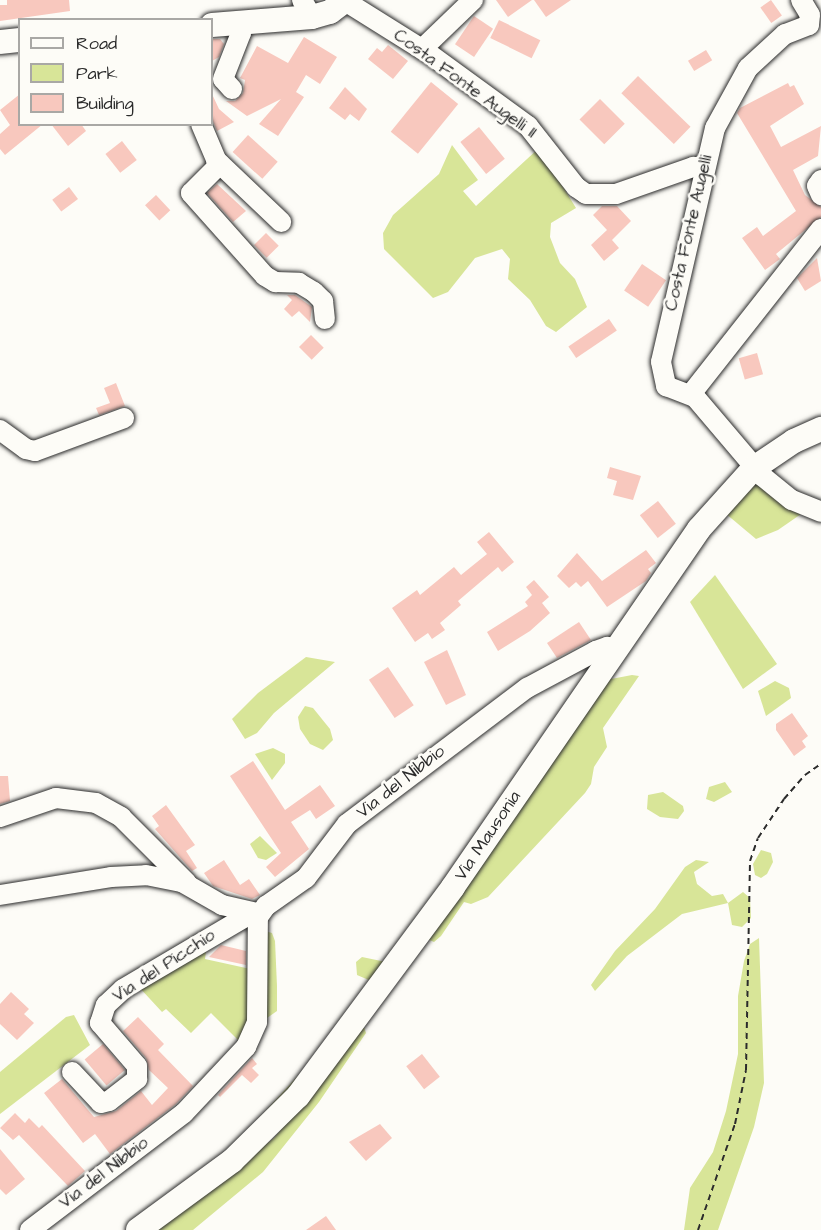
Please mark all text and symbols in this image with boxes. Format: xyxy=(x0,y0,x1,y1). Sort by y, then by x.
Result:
legend xyxy=(18,18,213,126)
street label: Costa Fonte Augelli II xyxy=(389,25,541,143)
text: Road xyxy=(76,31,117,56)
text: Park xyxy=(76,61,118,86)
text: Building xyxy=(76,91,134,116)
street label: Costa Fonte Augelli xyxy=(661,153,717,313)
street label: Via del Nibbio xyxy=(352,741,450,823)
street label: Via Mausonia xyxy=(450,787,526,885)
street label: Via del Picchio xyxy=(109,925,219,1007)
street label: Via del Nibbio xyxy=(55,1132,153,1214)

